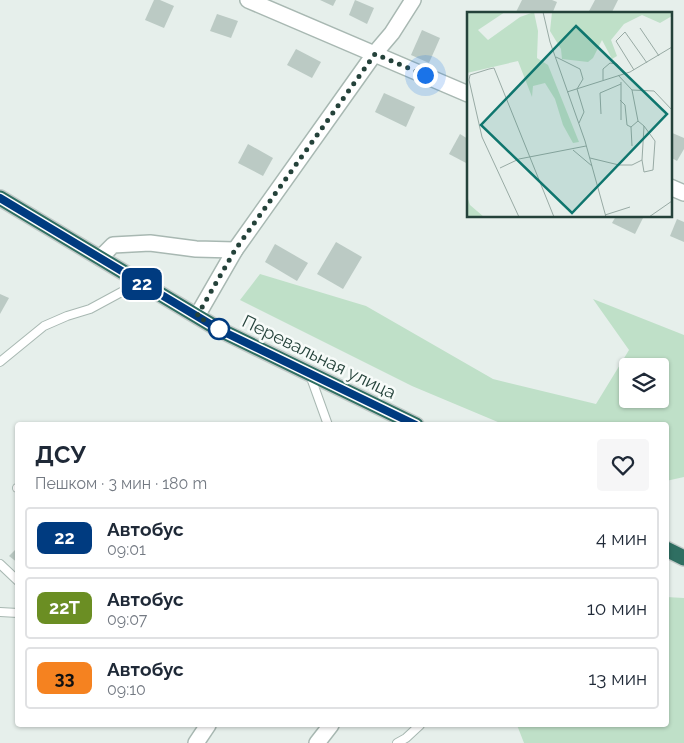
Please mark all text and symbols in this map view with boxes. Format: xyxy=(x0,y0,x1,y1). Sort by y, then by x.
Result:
inset map xyxy=(467,12,672,218)
your location xyxy=(413,63,438,88)
line badge: 22 xyxy=(120,268,164,300)
text: 22 xyxy=(132,273,152,294)
street label: Перевальная улица xyxy=(239,310,399,403)
unlabelled marker xyxy=(208,318,230,340)
map controls xyxy=(619,358,669,408)
button: layers xyxy=(619,358,669,408)
button: heart xyxy=(597,439,649,491)
text: ДСУ xyxy=(35,440,86,469)
text: Пешком · 3 мин · 180 m xyxy=(35,474,207,493)
text: Автобус xyxy=(107,518,184,540)
text: 22 xyxy=(54,527,75,548)
text: 4 мин xyxy=(596,527,647,549)
text: 09:01 xyxy=(107,540,146,559)
text: Автобус xyxy=(107,588,184,610)
text: 22Т xyxy=(49,597,80,618)
text: 10 мин xyxy=(587,597,647,619)
text: 09:07 xyxy=(107,610,147,629)
text: Автобус xyxy=(107,658,184,680)
text: 33 xyxy=(54,667,75,688)
text: 13 мин xyxy=(588,667,647,689)
text: 09:10 xyxy=(107,680,146,699)

